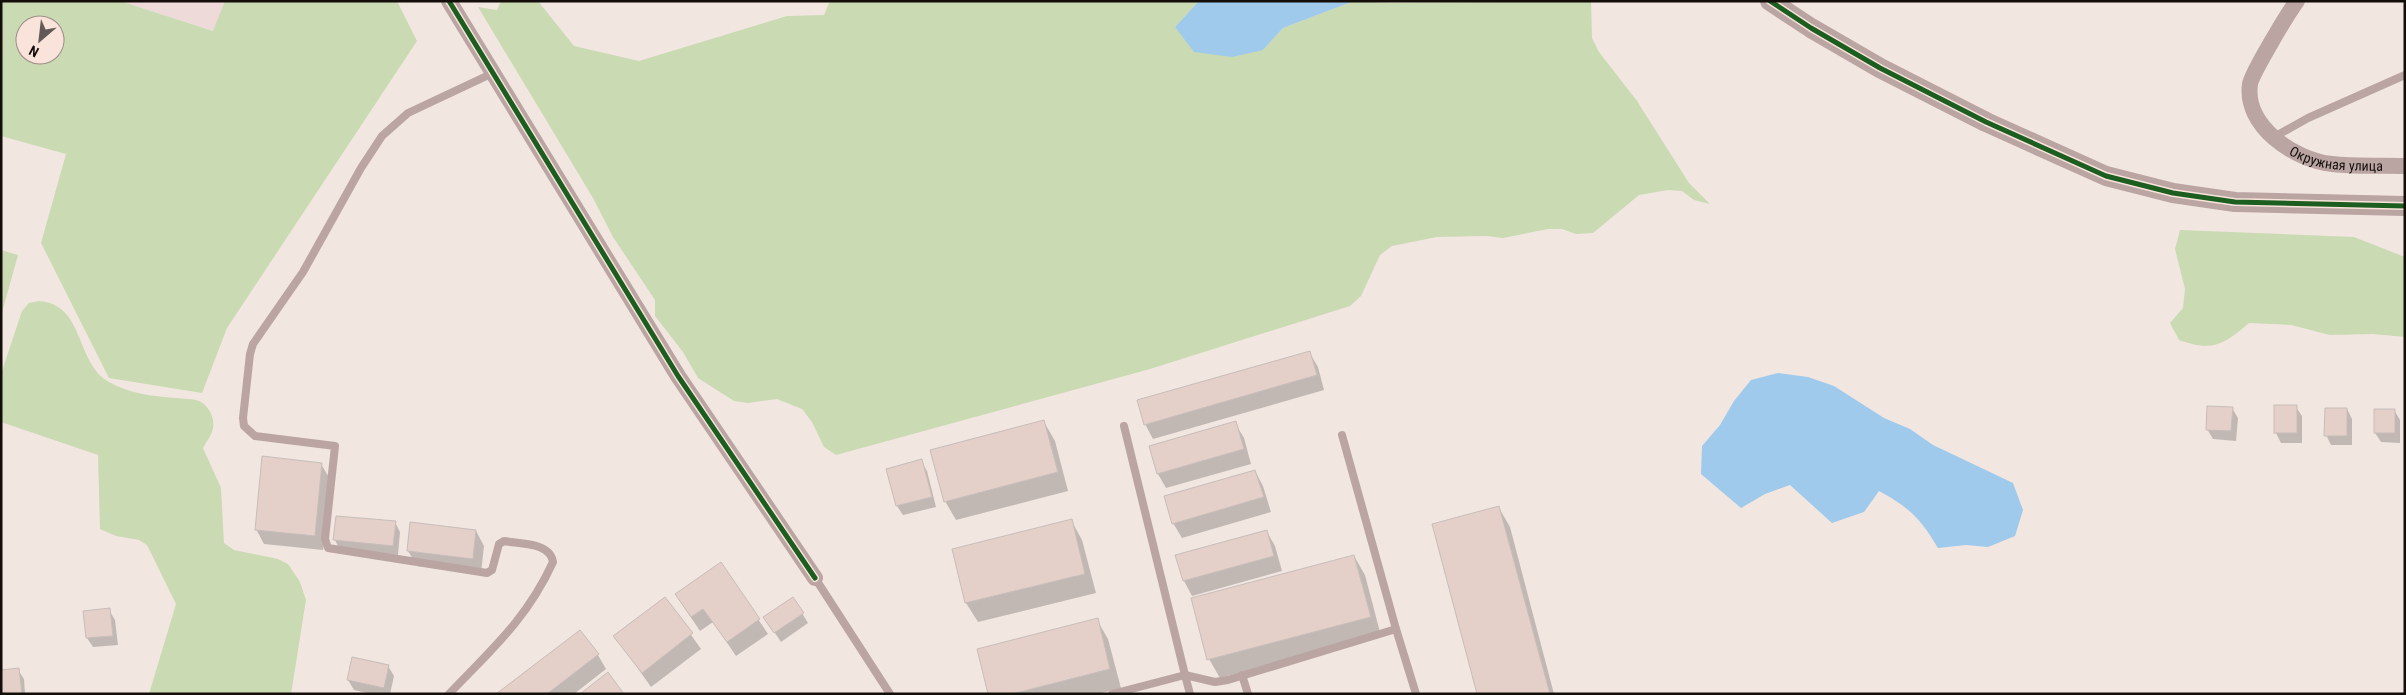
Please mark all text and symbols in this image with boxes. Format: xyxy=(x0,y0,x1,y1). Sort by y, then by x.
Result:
north arrow xyxy=(15,15,65,65)
text: N xyxy=(26,42,41,61)
street label: Окружная улица xyxy=(2287,143,2383,174)

